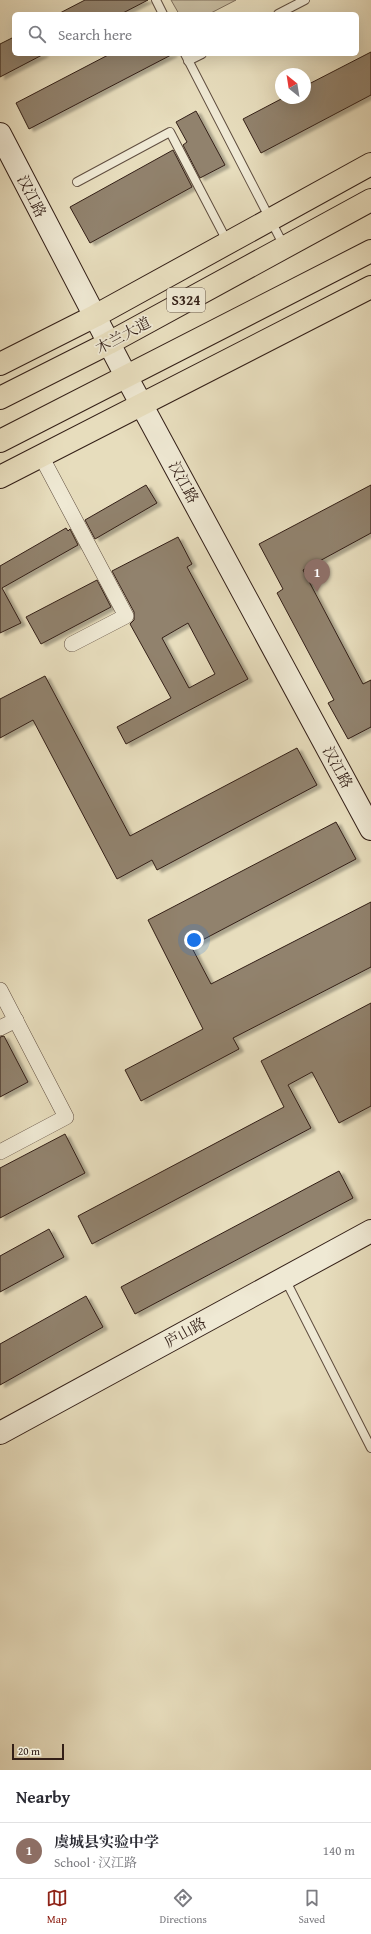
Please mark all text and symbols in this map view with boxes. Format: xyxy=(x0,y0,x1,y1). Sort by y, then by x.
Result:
search box xyxy=(12,12,359,56)
icon: search xyxy=(26,23,48,45)
text: Search here xyxy=(58,24,132,45)
north arrow xyxy=(275,68,311,104)
street label: 汉江路 xyxy=(12,171,52,221)
road number: S324 xyxy=(167,288,205,312)
street label: 木兰大道 xyxy=(92,312,154,358)
street label: 汉江路 xyxy=(164,457,204,507)
pin: 1 xyxy=(304,559,330,592)
street label: 汉江路 xyxy=(318,742,358,792)
your location xyxy=(184,930,204,950)
street label: 庐山路 xyxy=(160,1312,210,1352)
scale bar xyxy=(12,1742,64,1761)
text: 20 m xyxy=(18,1743,40,1759)
text: Nearby xyxy=(16,1784,70,1809)
text: 虞城县实验中学 xyxy=(54,1831,159,1852)
text: 1 xyxy=(26,1841,32,1860)
text: 140 m xyxy=(323,1841,355,1860)
text: School · 汉江路 xyxy=(54,1853,137,1872)
tab: Map xyxy=(46,1887,68,1927)
tab: Directions xyxy=(160,1887,207,1927)
tab: Saved xyxy=(298,1887,325,1927)

